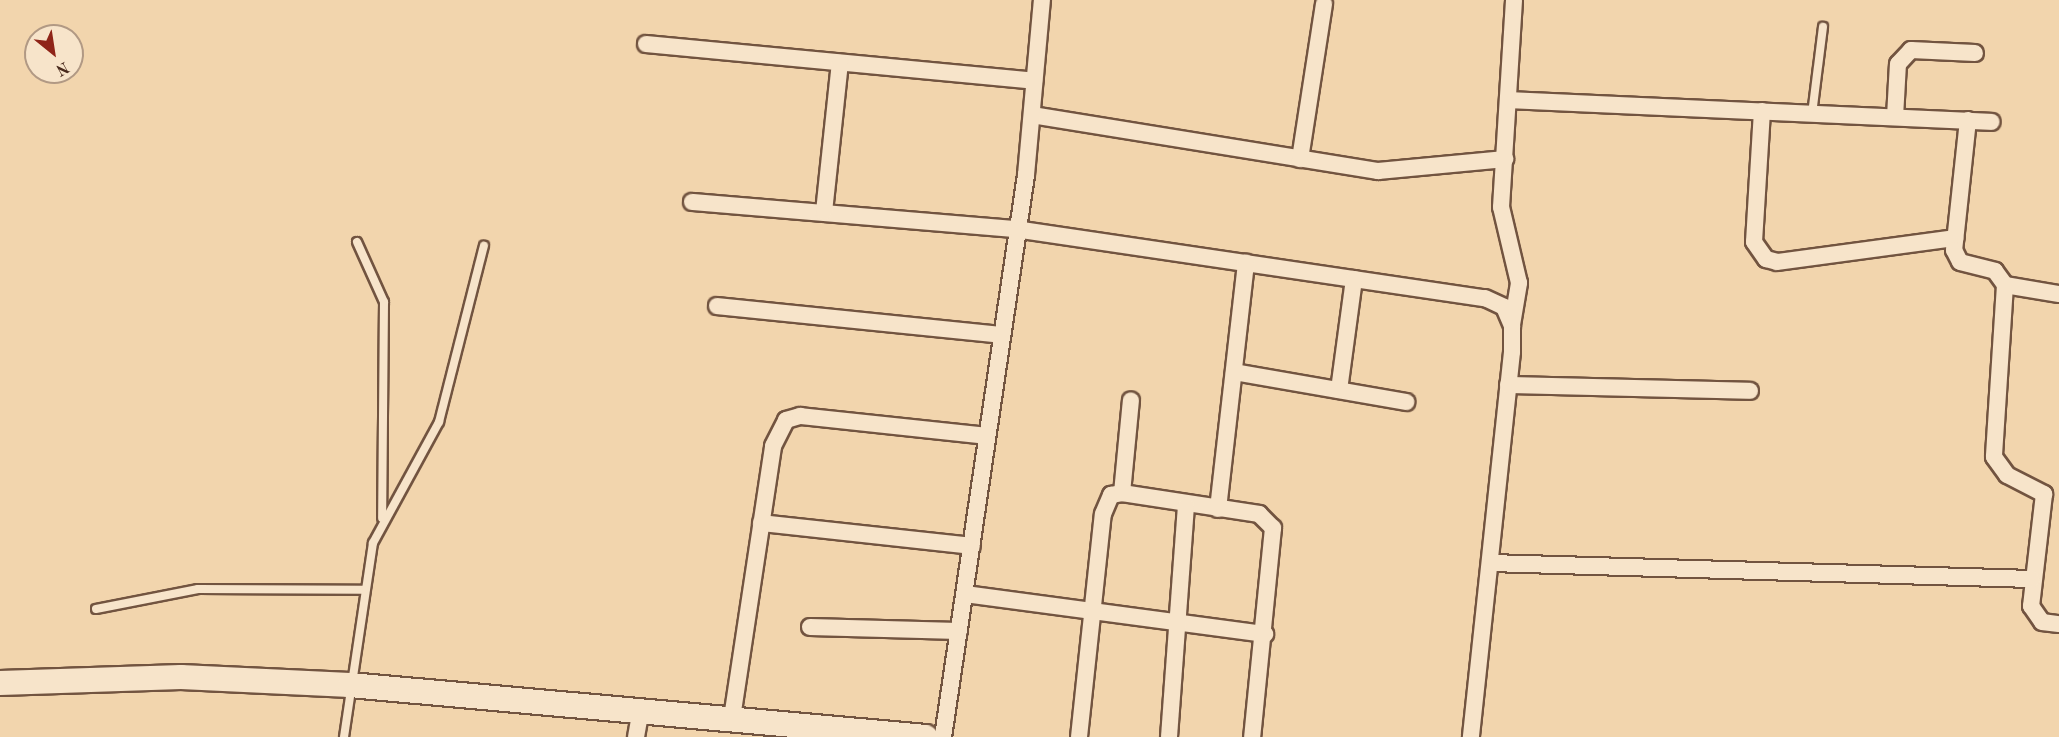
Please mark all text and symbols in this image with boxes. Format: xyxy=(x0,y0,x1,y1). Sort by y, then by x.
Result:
north arrow xyxy=(24,24,84,84)
text: N xyxy=(53,58,71,78)

